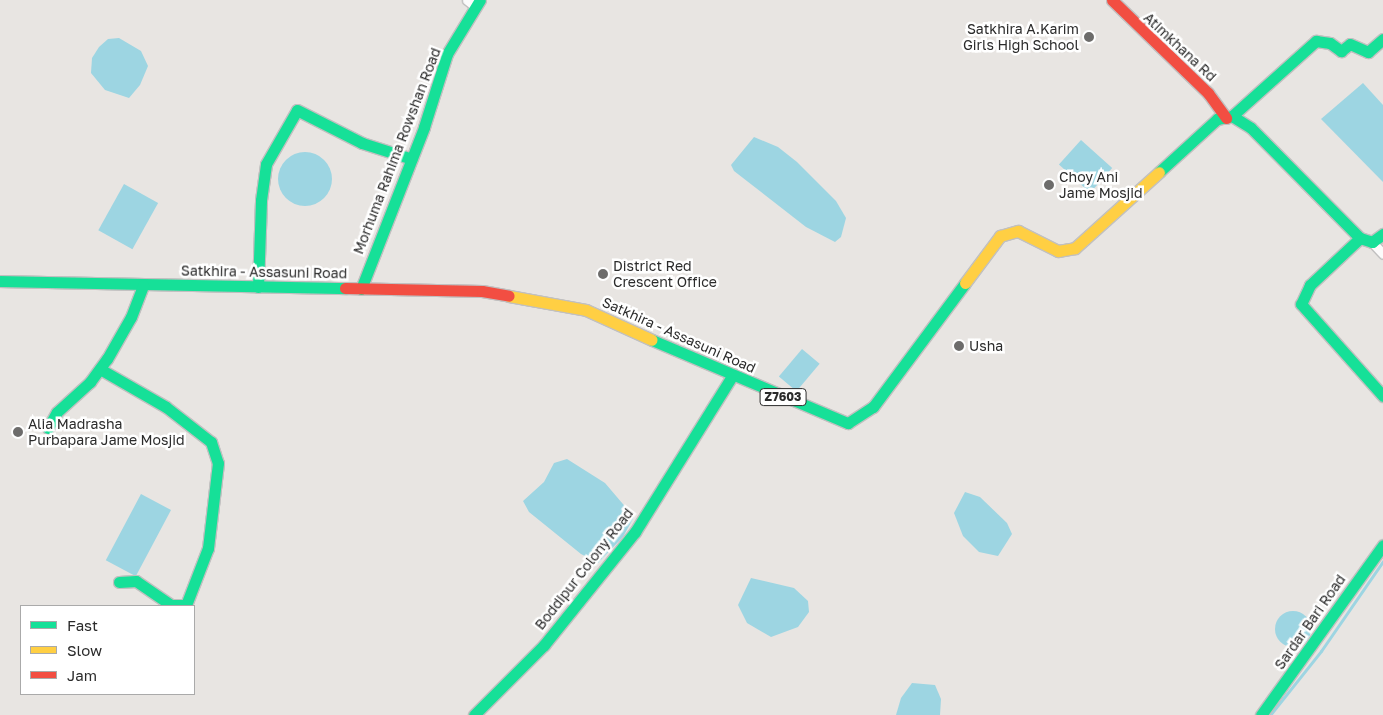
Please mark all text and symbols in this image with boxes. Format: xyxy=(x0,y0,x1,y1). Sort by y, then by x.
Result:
street label: Atimkhana Rd xyxy=(1140,9,1220,85)
place label: Satkhira A.Karim Girls High School xyxy=(963,21,1079,54)
marker: Satkhira A.Karim Girls High School xyxy=(1083,31,1095,43)
street label: Morhuma Rahima Rowshan Road xyxy=(350,46,444,256)
place label: Choy Ani Jame Mosjid xyxy=(1059,169,1143,202)
marker: Choy Ani Jame Mosjid xyxy=(1043,179,1055,191)
place label: District Red Crescent Office xyxy=(613,258,717,290)
street label: Satkhira - Assasuni Road xyxy=(181,262,347,282)
marker: District Red Crescent Office xyxy=(597,268,609,280)
street label: Satkhira - Assasuni Road xyxy=(600,294,758,376)
place label: Usha xyxy=(969,338,1003,354)
marker: Usha xyxy=(953,340,965,352)
road number: Z7603 xyxy=(759,388,807,407)
place label: Alia Madrasha Purbapara Jame Mosjid xyxy=(28,416,185,448)
marker: Alia Madrasha Purbapara Jame Mosjid xyxy=(12,426,24,438)
street label: Boddipur Colony Road xyxy=(531,505,637,633)
street label: Sardar Bari Road xyxy=(1271,571,1349,673)
legend xyxy=(20,605,195,695)
text: Fast xyxy=(67,616,98,634)
text: Slow xyxy=(67,641,102,659)
text: Jam xyxy=(67,666,97,684)

